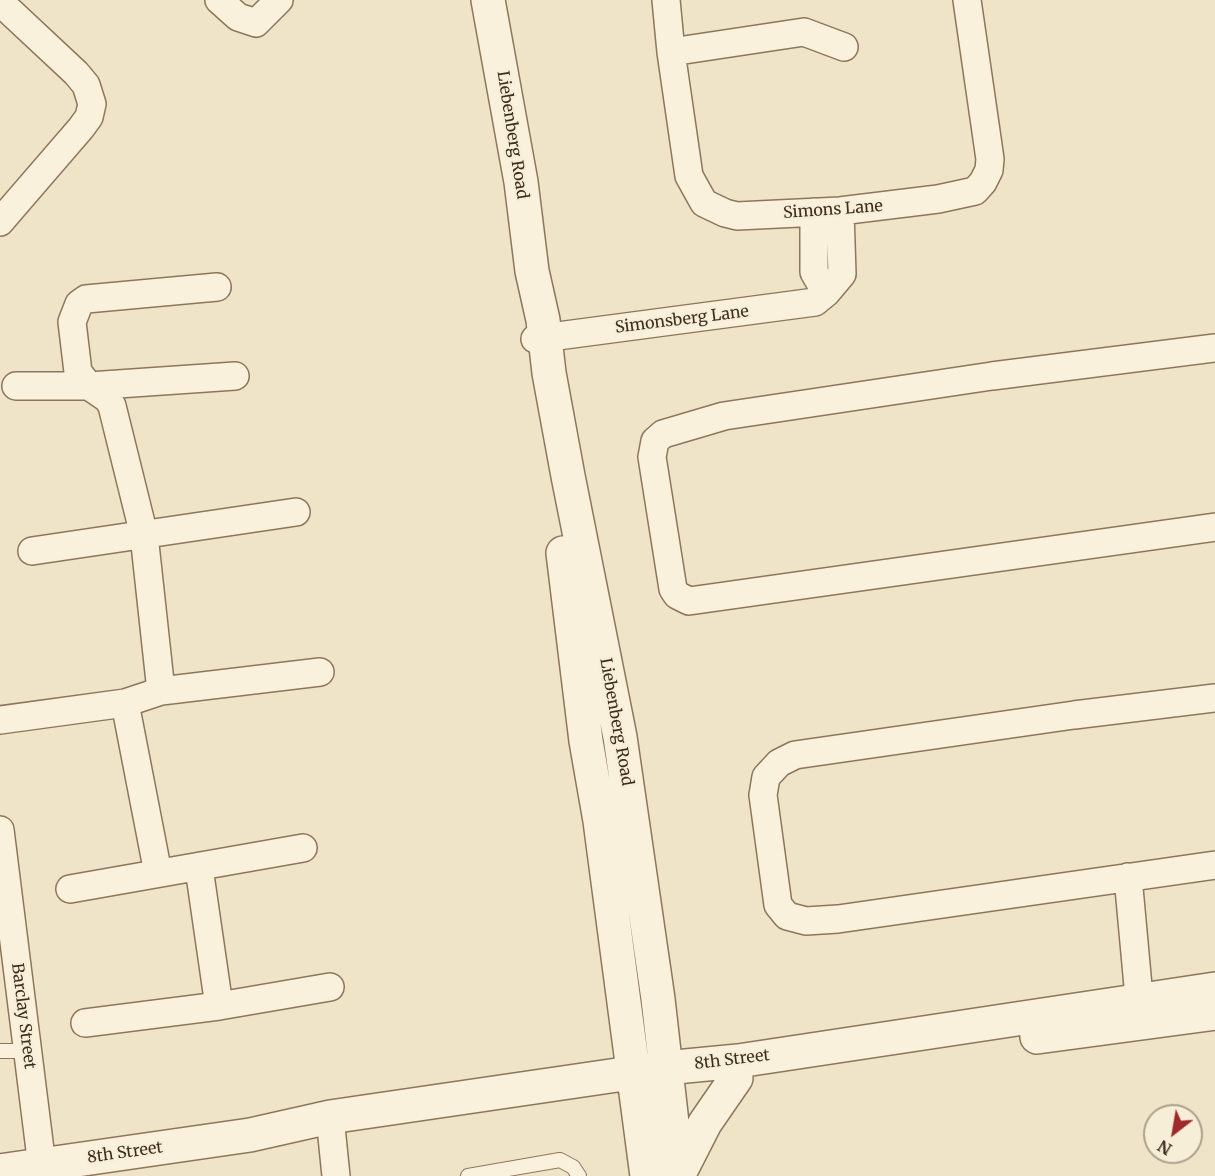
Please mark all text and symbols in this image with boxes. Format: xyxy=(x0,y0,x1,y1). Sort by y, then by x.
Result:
street label: Liebenberg Road xyxy=(492,70,532,200)
street label: Simons Lane xyxy=(783,197,883,223)
street label: Simonsberg Lane xyxy=(614,302,750,338)
street label: Liebenberg Road xyxy=(595,657,637,787)
street label: Barclay Street xyxy=(7,962,39,1070)
street label: 8th Street xyxy=(693,1046,771,1074)
north arrow xyxy=(1143,1104,1203,1164)
text: N xyxy=(1154,1136,1175,1160)
street label: 8th Street xyxy=(86,1138,164,1168)

